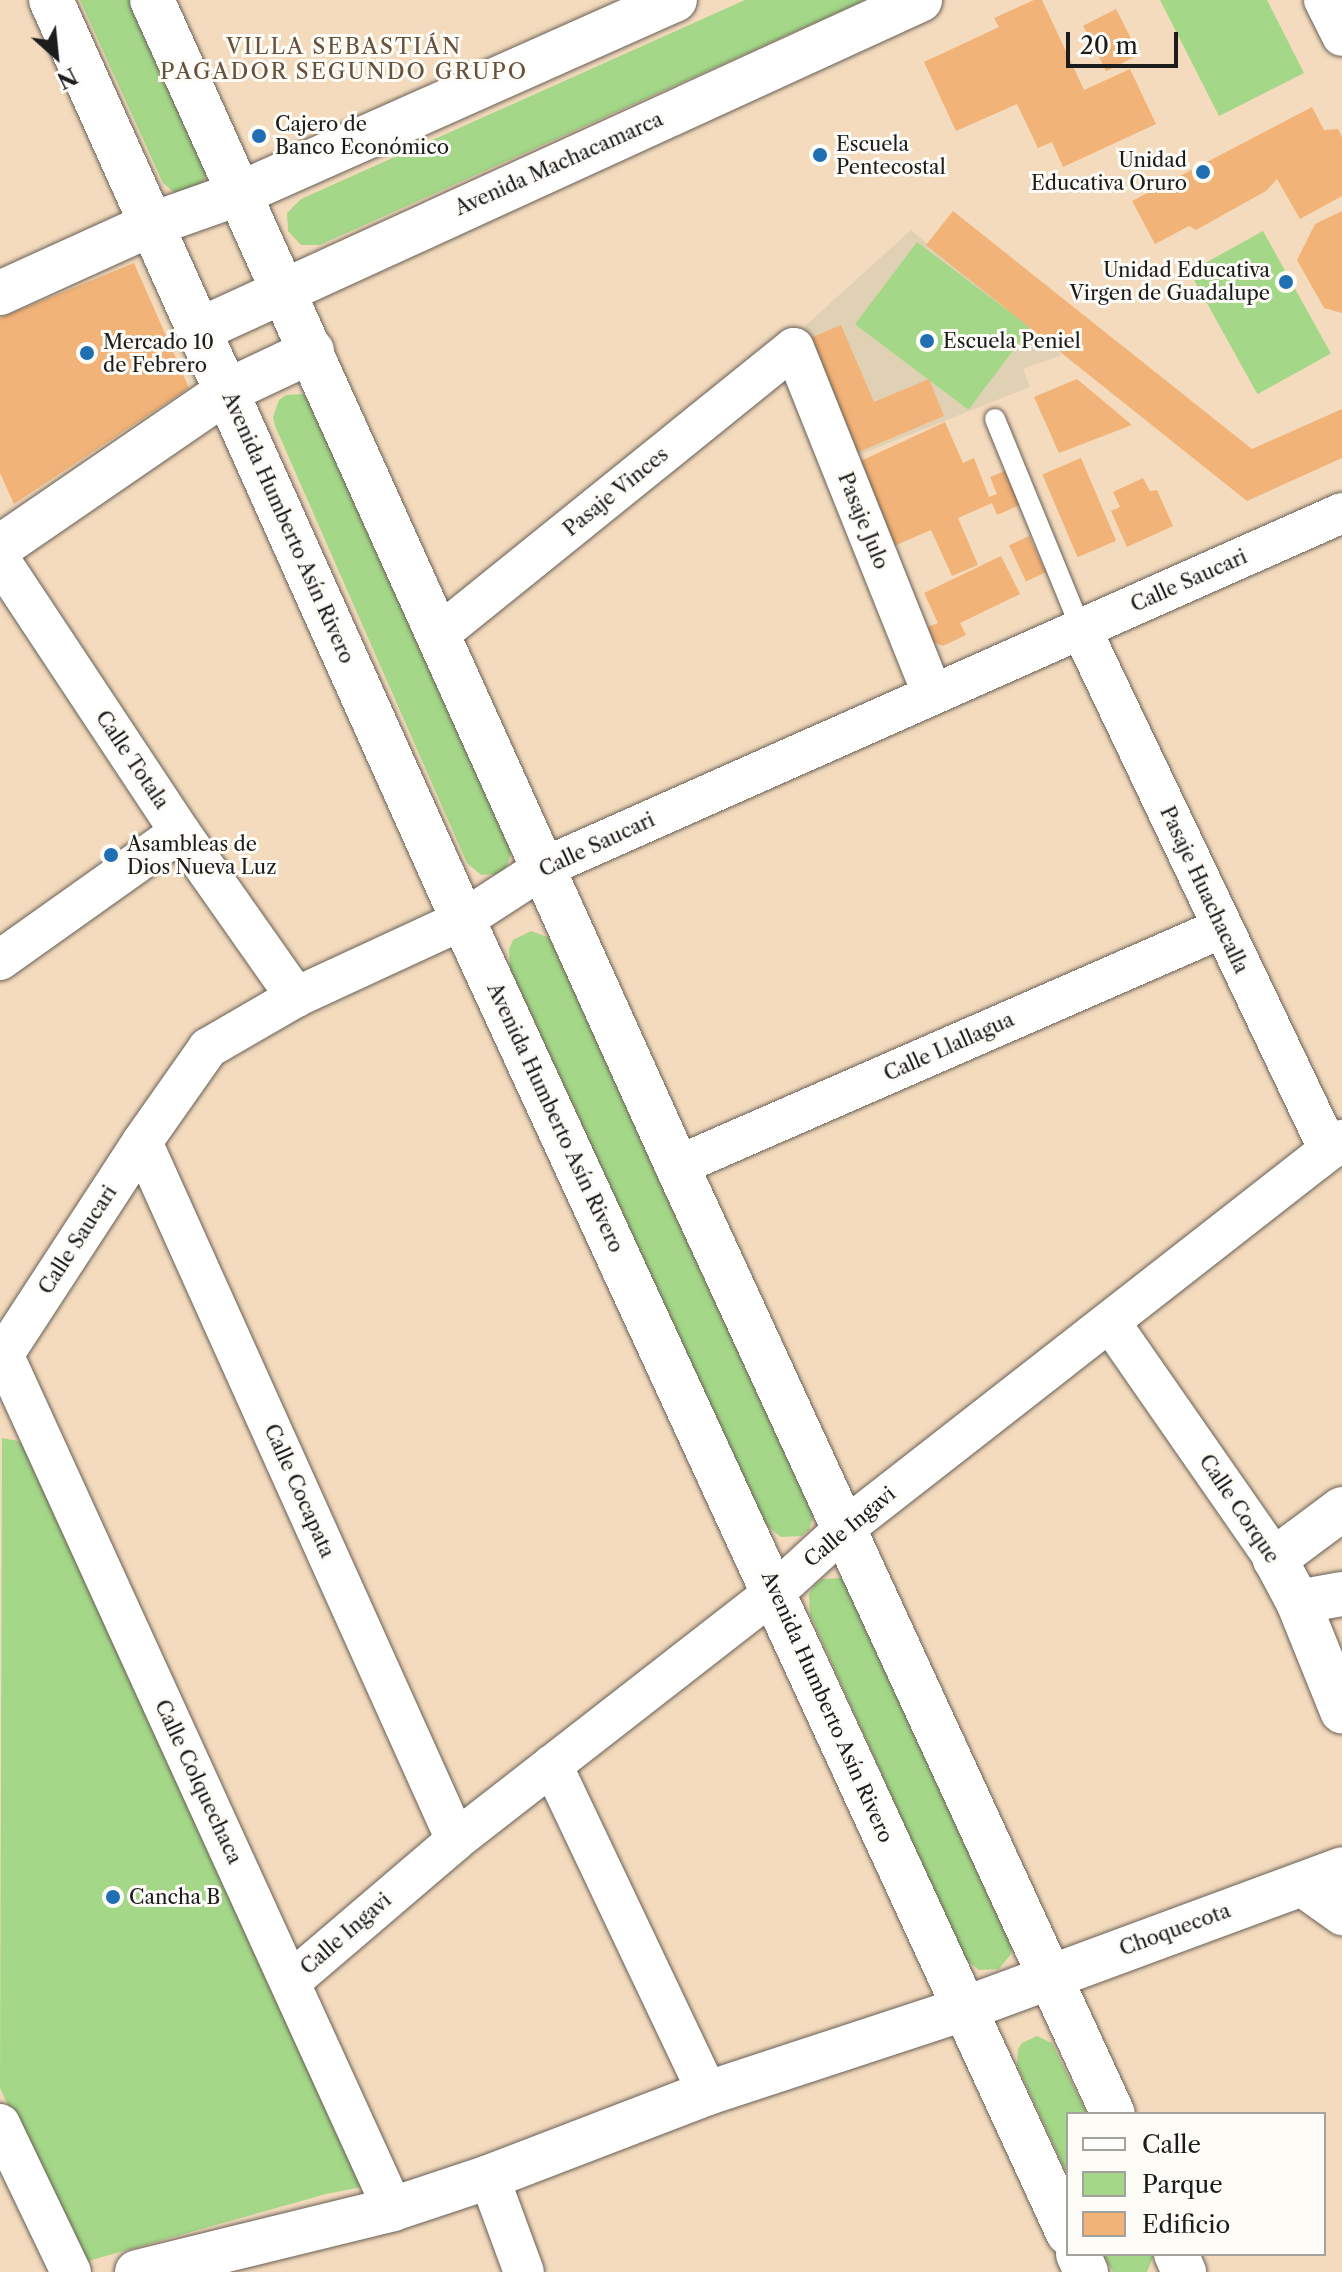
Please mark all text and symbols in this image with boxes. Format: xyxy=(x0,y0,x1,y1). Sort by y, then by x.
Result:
north arrow xyxy=(16,16,96,96)
scale bar xyxy=(1070,16,1182,66)
text: 20 m xyxy=(1080,31,1138,60)
district label: VILLA SEBASTIÁN PAGADOR SEGUNDO GRUPO xyxy=(159,33,529,84)
text: N xyxy=(52,61,82,94)
street label: Avenida Machacamarca xyxy=(451,107,667,221)
place label: Cajero de Banco Económico xyxy=(275,112,449,159)
marker: Cajero de Banco Económico xyxy=(250,127,268,145)
place label: Escuela Pentecostal xyxy=(836,132,946,179)
marker: Escuela Pentecostal xyxy=(811,146,829,164)
place label: Unidad Educativa Oruro xyxy=(1031,148,1187,195)
marker: Unidad Educativa Oruro xyxy=(1194,163,1212,181)
place label: Unidad Educativa Virgen de Guadalupe xyxy=(1069,258,1270,305)
marker: Unidad Educativa Virgen de Guadalupe xyxy=(1277,273,1295,291)
place label: Escuela Peniel xyxy=(943,329,1081,353)
place label: Mercado 10 de Febrero xyxy=(103,330,214,377)
marker: Escuela Peniel xyxy=(918,332,936,350)
marker: Mercado 10 de Febrero xyxy=(78,344,96,362)
street label: Avenida Humberto Asín Rivero xyxy=(217,388,359,668)
street label: Pasaje Vinces xyxy=(559,442,673,542)
street label: Pasaje Julo xyxy=(833,469,893,573)
street label: Calle Saucari xyxy=(1127,545,1251,617)
street label: Calle Totala xyxy=(90,706,174,814)
street label: Pasaje Huachacalla xyxy=(1155,803,1253,977)
street label: Calle Saucari xyxy=(535,808,659,882)
place label: Asambleas de Dios Nueva Luz xyxy=(127,832,277,879)
marker: Asambleas de Dios Nueva Luz xyxy=(102,846,120,864)
street label: Avenida Humberto Asín Rivero xyxy=(482,979,628,1257)
street label: Calle Llallagua xyxy=(880,1008,1018,1086)
street label: Calle Saucari xyxy=(34,1181,122,1299)
street label: Calle Cocapata xyxy=(259,1421,339,1561)
street label: Calle Corque xyxy=(1194,1450,1284,1568)
street label: Calle Ingavi xyxy=(799,1482,901,1572)
street label: Avenida Humberto Asín Rivero xyxy=(756,1567,898,1847)
street label: Calle Colquechaca xyxy=(149,1696,247,1868)
place label: Cancha B xyxy=(129,1885,220,1909)
marker: Cancha B xyxy=(104,1888,122,1906)
street label: Calle Ingavi xyxy=(296,1888,396,1980)
street label: Choquecota xyxy=(1116,1899,1234,1961)
legend xyxy=(1066,2112,1326,2256)
text: Calle xyxy=(1142,2130,1201,2159)
text: Parque xyxy=(1142,2170,1223,2199)
text: Edificio xyxy=(1142,2210,1230,2239)

